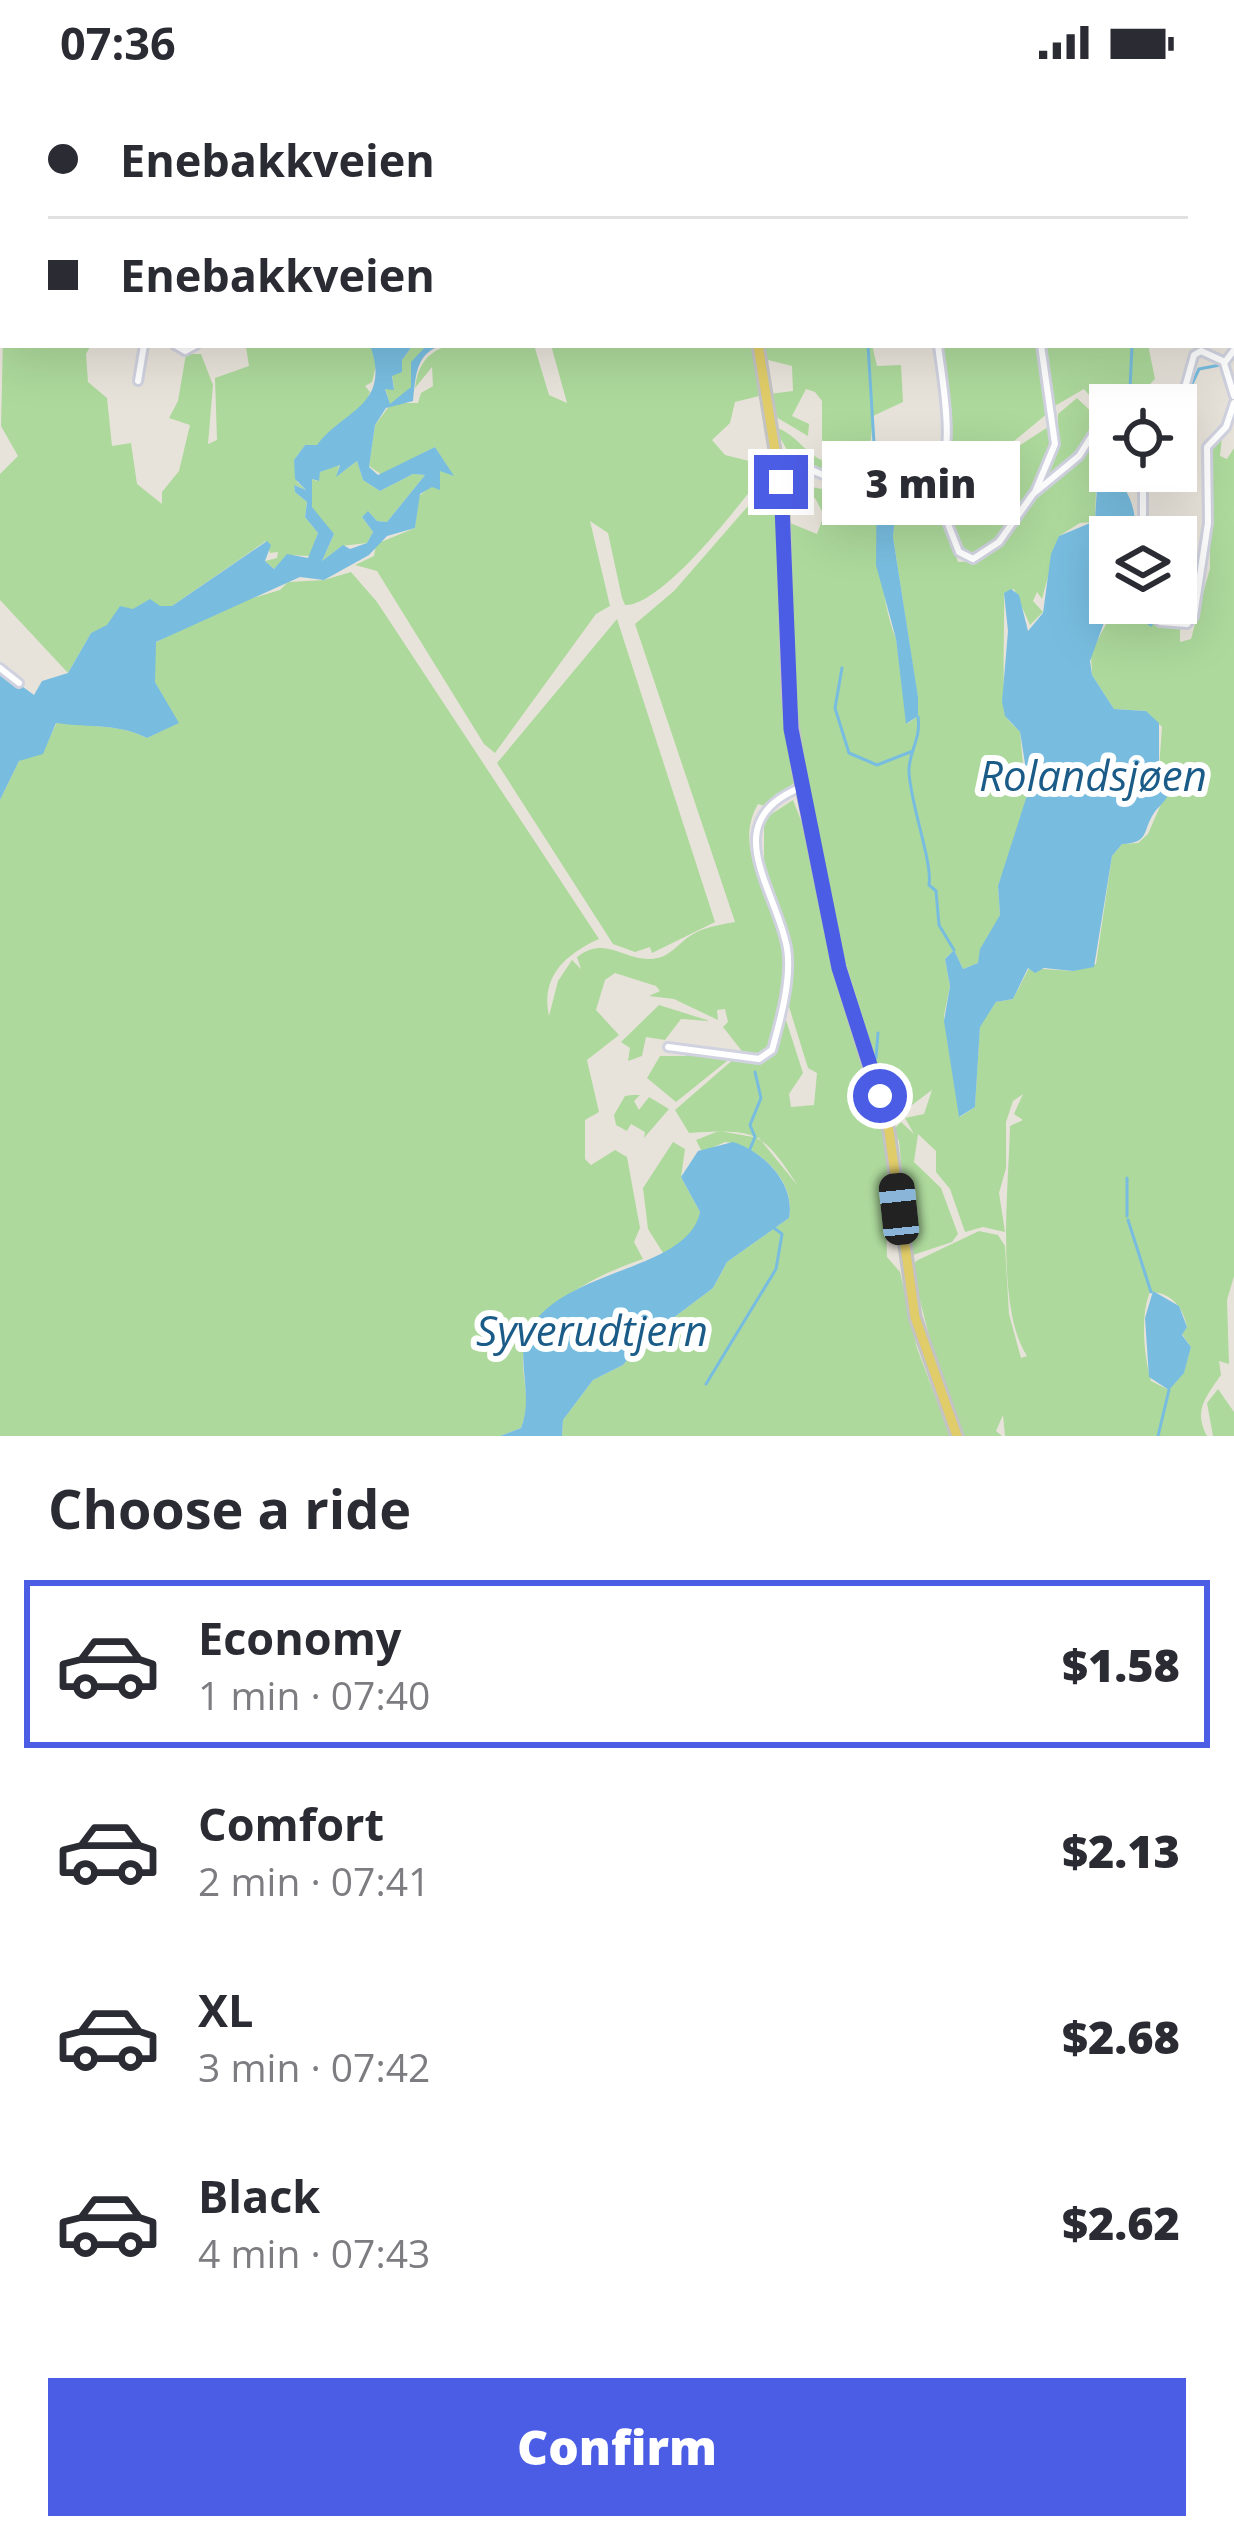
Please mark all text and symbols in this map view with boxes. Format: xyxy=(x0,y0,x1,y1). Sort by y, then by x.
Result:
text: 07:36 xyxy=(60,12,176,73)
text: Enebakkveien xyxy=(120,129,435,190)
text: Enebakkveien xyxy=(120,244,435,305)
map controls xyxy=(1089,384,1197,624)
button: locate xyxy=(1089,384,1197,492)
callout: 3 min xyxy=(823,440,1021,524)
route end xyxy=(754,455,808,509)
text: 3 min xyxy=(866,456,976,509)
button: layers xyxy=(1089,516,1197,624)
water label: Rolandsjøen xyxy=(979,746,1207,803)
route start xyxy=(853,1069,907,1123)
car xyxy=(877,1171,921,1247)
water label: Syverudtjern xyxy=(476,1301,708,1358)
text: Choose a ride xyxy=(48,1471,411,1545)
text: Economy xyxy=(198,1607,401,1668)
icon: car xyxy=(54,1610,162,1718)
text: $1.58 xyxy=(1062,1634,1180,1695)
text: 1 min · 07:40 xyxy=(198,1668,430,1721)
text: Comfort xyxy=(198,1793,384,1854)
icon: car xyxy=(54,1796,162,1904)
text: $2.13 xyxy=(1062,1820,1180,1881)
text: 2 min · 07:41 xyxy=(198,1854,430,1907)
text: XL xyxy=(198,1979,253,2040)
icon: car xyxy=(54,1982,162,2090)
text: $2.68 xyxy=(1062,2006,1180,2067)
text: 3 min · 07:42 xyxy=(198,2040,430,2093)
text: Black xyxy=(198,2165,320,2226)
icon: car xyxy=(54,2168,162,2276)
text: $2.62 xyxy=(1062,2192,1180,2253)
text: 4 min · 07:43 xyxy=(198,2226,430,2279)
button: Confirm xyxy=(48,2378,1186,2516)

